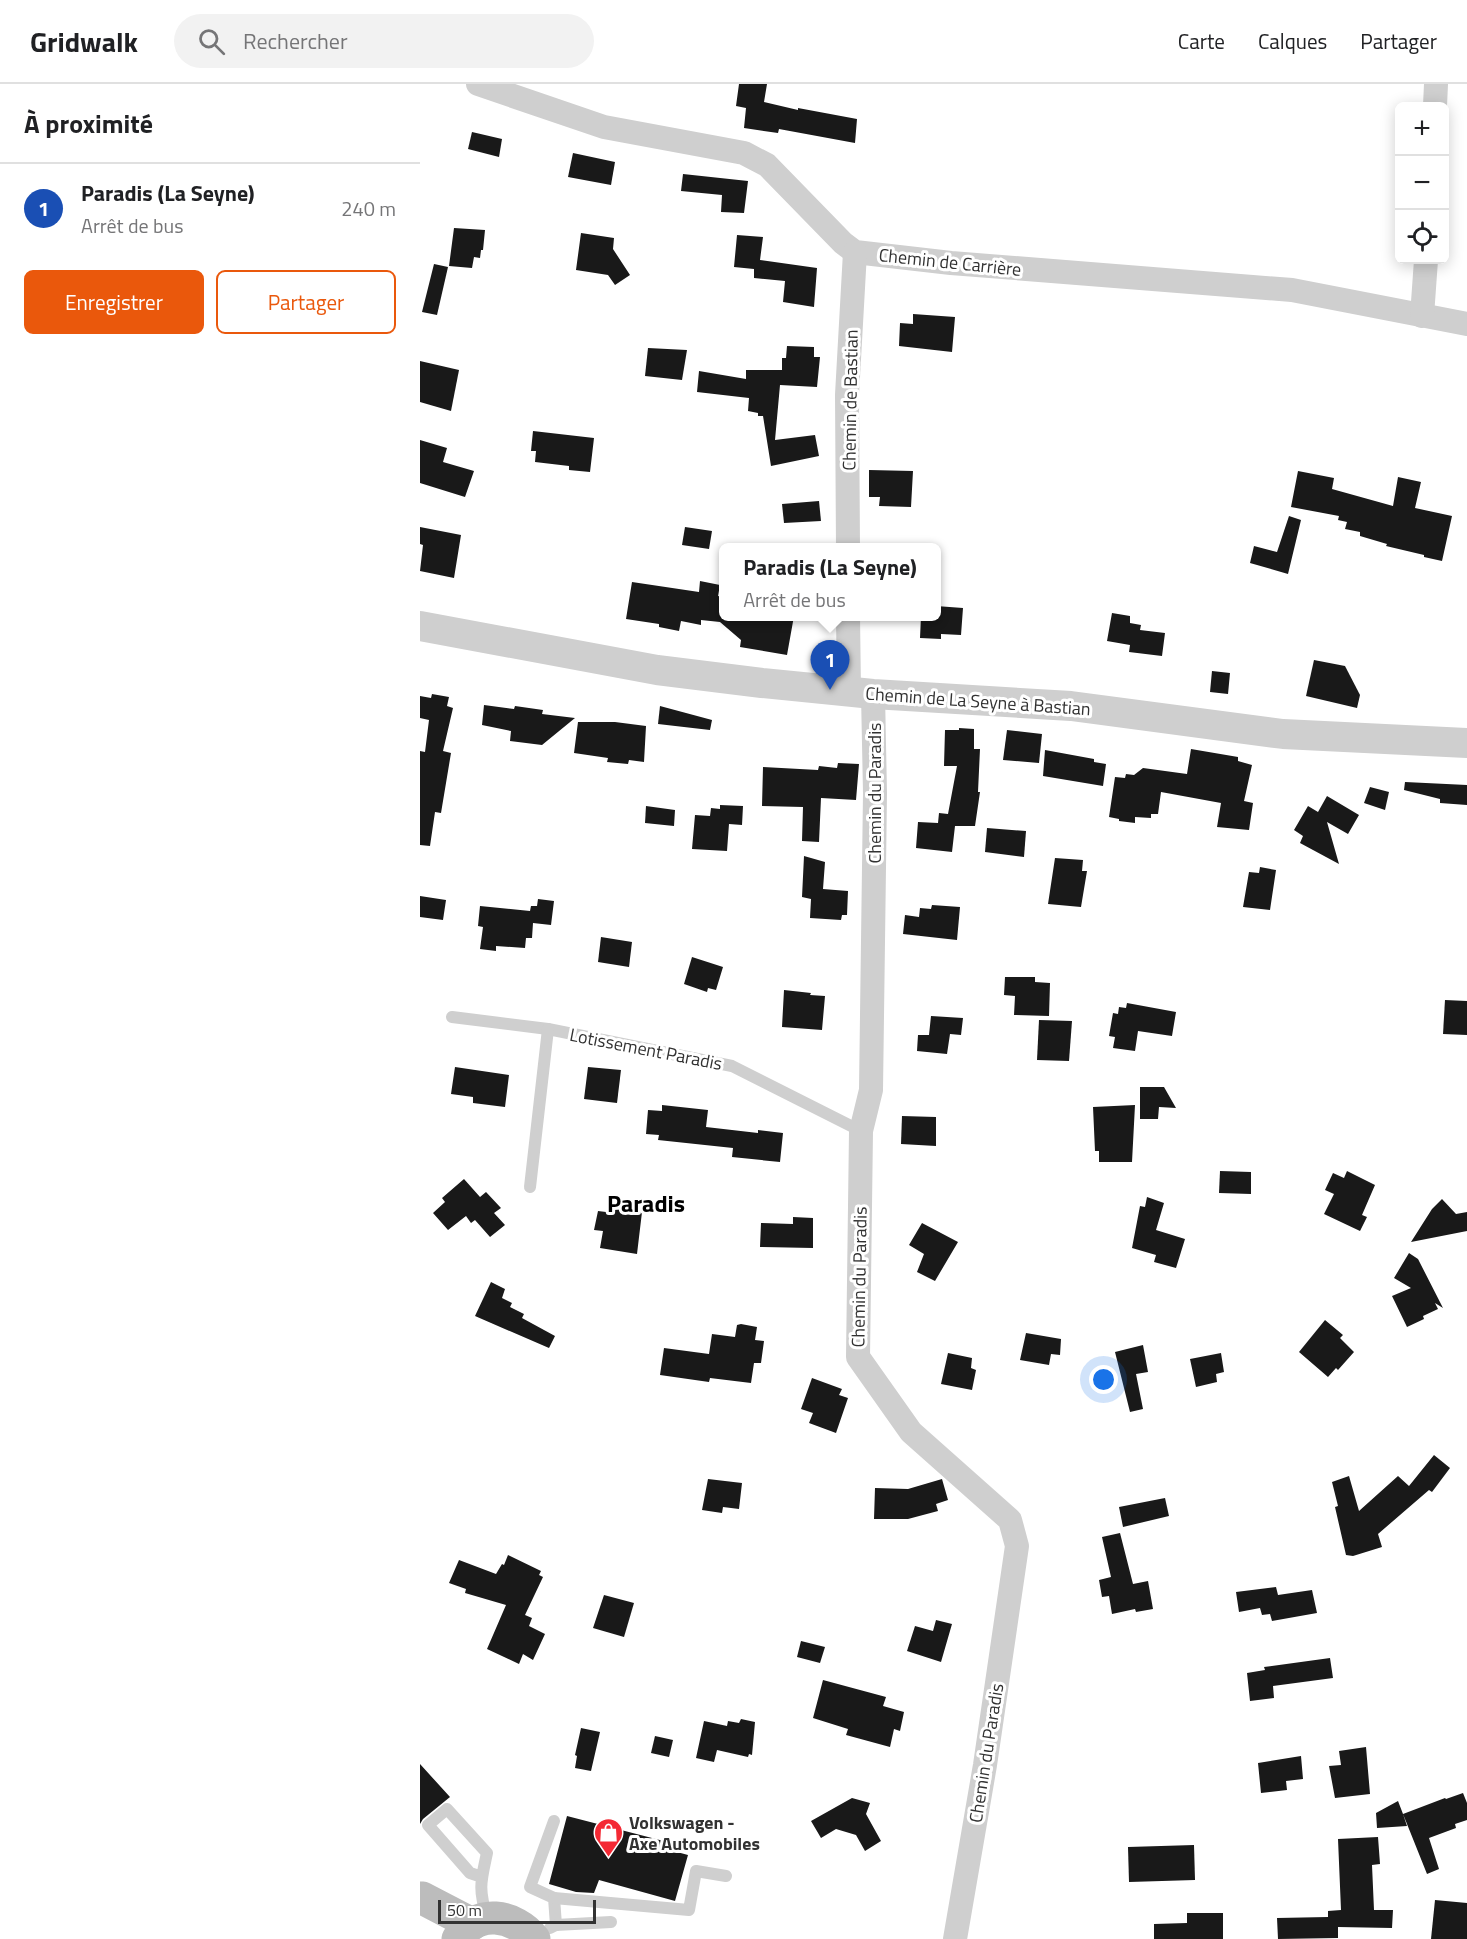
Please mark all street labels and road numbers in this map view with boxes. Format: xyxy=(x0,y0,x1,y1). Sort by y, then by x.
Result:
street label: Chemin de Carrière xyxy=(877,241,1023,283)
street label: Chemin de Bastian xyxy=(835,329,865,471)
street label: Chemin de La Seyne à Bastian xyxy=(864,680,1092,722)
street label: Chemin du Paradis xyxy=(861,723,888,863)
street label: Lotissement Paradis xyxy=(567,1021,725,1077)
street label: Chemin du Paradis xyxy=(844,1206,874,1348)
street label: Chemin du Paradis xyxy=(962,1681,1010,1825)

